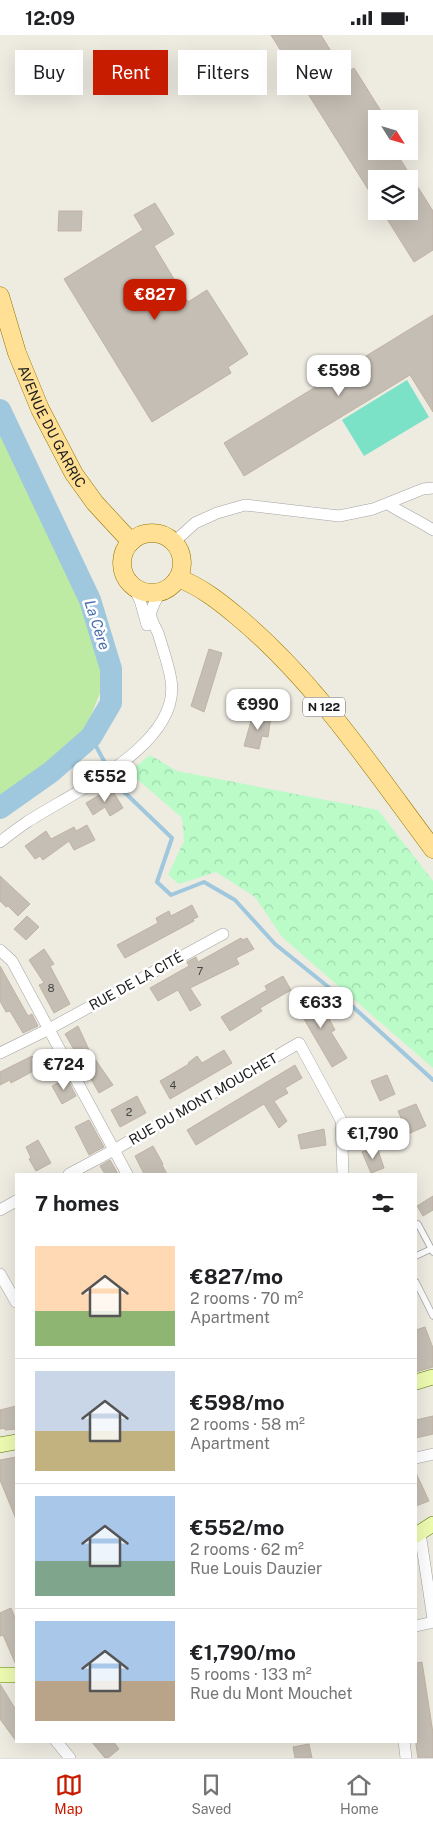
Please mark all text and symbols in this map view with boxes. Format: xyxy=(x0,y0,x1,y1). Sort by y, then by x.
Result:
text: 12:09 xyxy=(25,7,75,29)
chip: Buy xyxy=(15,50,83,95)
chip: Rent xyxy=(93,50,168,95)
chip: Filters xyxy=(178,50,267,95)
chip: New xyxy=(277,50,351,95)
north arrow xyxy=(368,110,418,160)
map controls xyxy=(368,110,418,220)
button: layers xyxy=(368,170,418,220)
pin: €827 xyxy=(125,279,185,321)
text: €827 xyxy=(134,285,176,304)
pin: €598 xyxy=(309,355,369,397)
text: €598 xyxy=(318,361,360,380)
street label: AVENUE DU GARRIC xyxy=(15,363,89,491)
water label: La Cère xyxy=(81,598,114,652)
pin: €990 xyxy=(228,689,288,731)
text: €990 xyxy=(237,695,279,714)
road number: N 122 xyxy=(303,697,345,717)
pin: €552 xyxy=(75,761,135,803)
text: €552 xyxy=(84,767,126,786)
street label: RUE DE LA CITÉ xyxy=(86,948,186,1013)
house number: 7 xyxy=(197,965,204,977)
house number: 8 xyxy=(47,982,55,994)
pin: €633 xyxy=(291,987,351,1029)
text: €633 xyxy=(300,993,342,1012)
pin: €724 xyxy=(34,1049,94,1091)
street label: RUE DU MONT MOUCHET xyxy=(126,1050,280,1148)
text: €724 xyxy=(43,1055,85,1074)
house number: 4 xyxy=(170,1079,177,1091)
house number: 2 xyxy=(126,1106,133,1118)
pin: €1,790 xyxy=(332,1117,414,1160)
text: €1,790 xyxy=(347,1124,399,1143)
icon: filters xyxy=(369,1189,397,1217)
text: 7 homes xyxy=(35,1191,119,1216)
text: €827/mo xyxy=(190,1264,283,1289)
icon: home xyxy=(75,1266,135,1326)
text: 2 rooms · 70 m² xyxy=(190,1289,303,1308)
text: Apartment xyxy=(190,1308,270,1327)
text: €598/mo xyxy=(190,1390,285,1415)
icon: home xyxy=(75,1391,135,1451)
text: 2 rooms · 58 m² xyxy=(190,1415,305,1434)
text: Apartment xyxy=(190,1434,270,1453)
text: €552/mo xyxy=(190,1515,284,1540)
icon: home xyxy=(75,1516,135,1576)
text: 2 rooms · 62 m² xyxy=(190,1540,304,1559)
text: Rue Louis Dauzier xyxy=(190,1559,322,1578)
text: €1,790/mo xyxy=(190,1640,296,1665)
icon: home xyxy=(75,1641,135,1701)
text: 5 rooms · 133 m² xyxy=(190,1665,312,1684)
text: Rue du Mont Mouchet xyxy=(190,1684,353,1703)
tab: Map xyxy=(54,1771,83,1817)
tab: Saved xyxy=(191,1771,231,1817)
tab: Home xyxy=(340,1771,379,1817)

